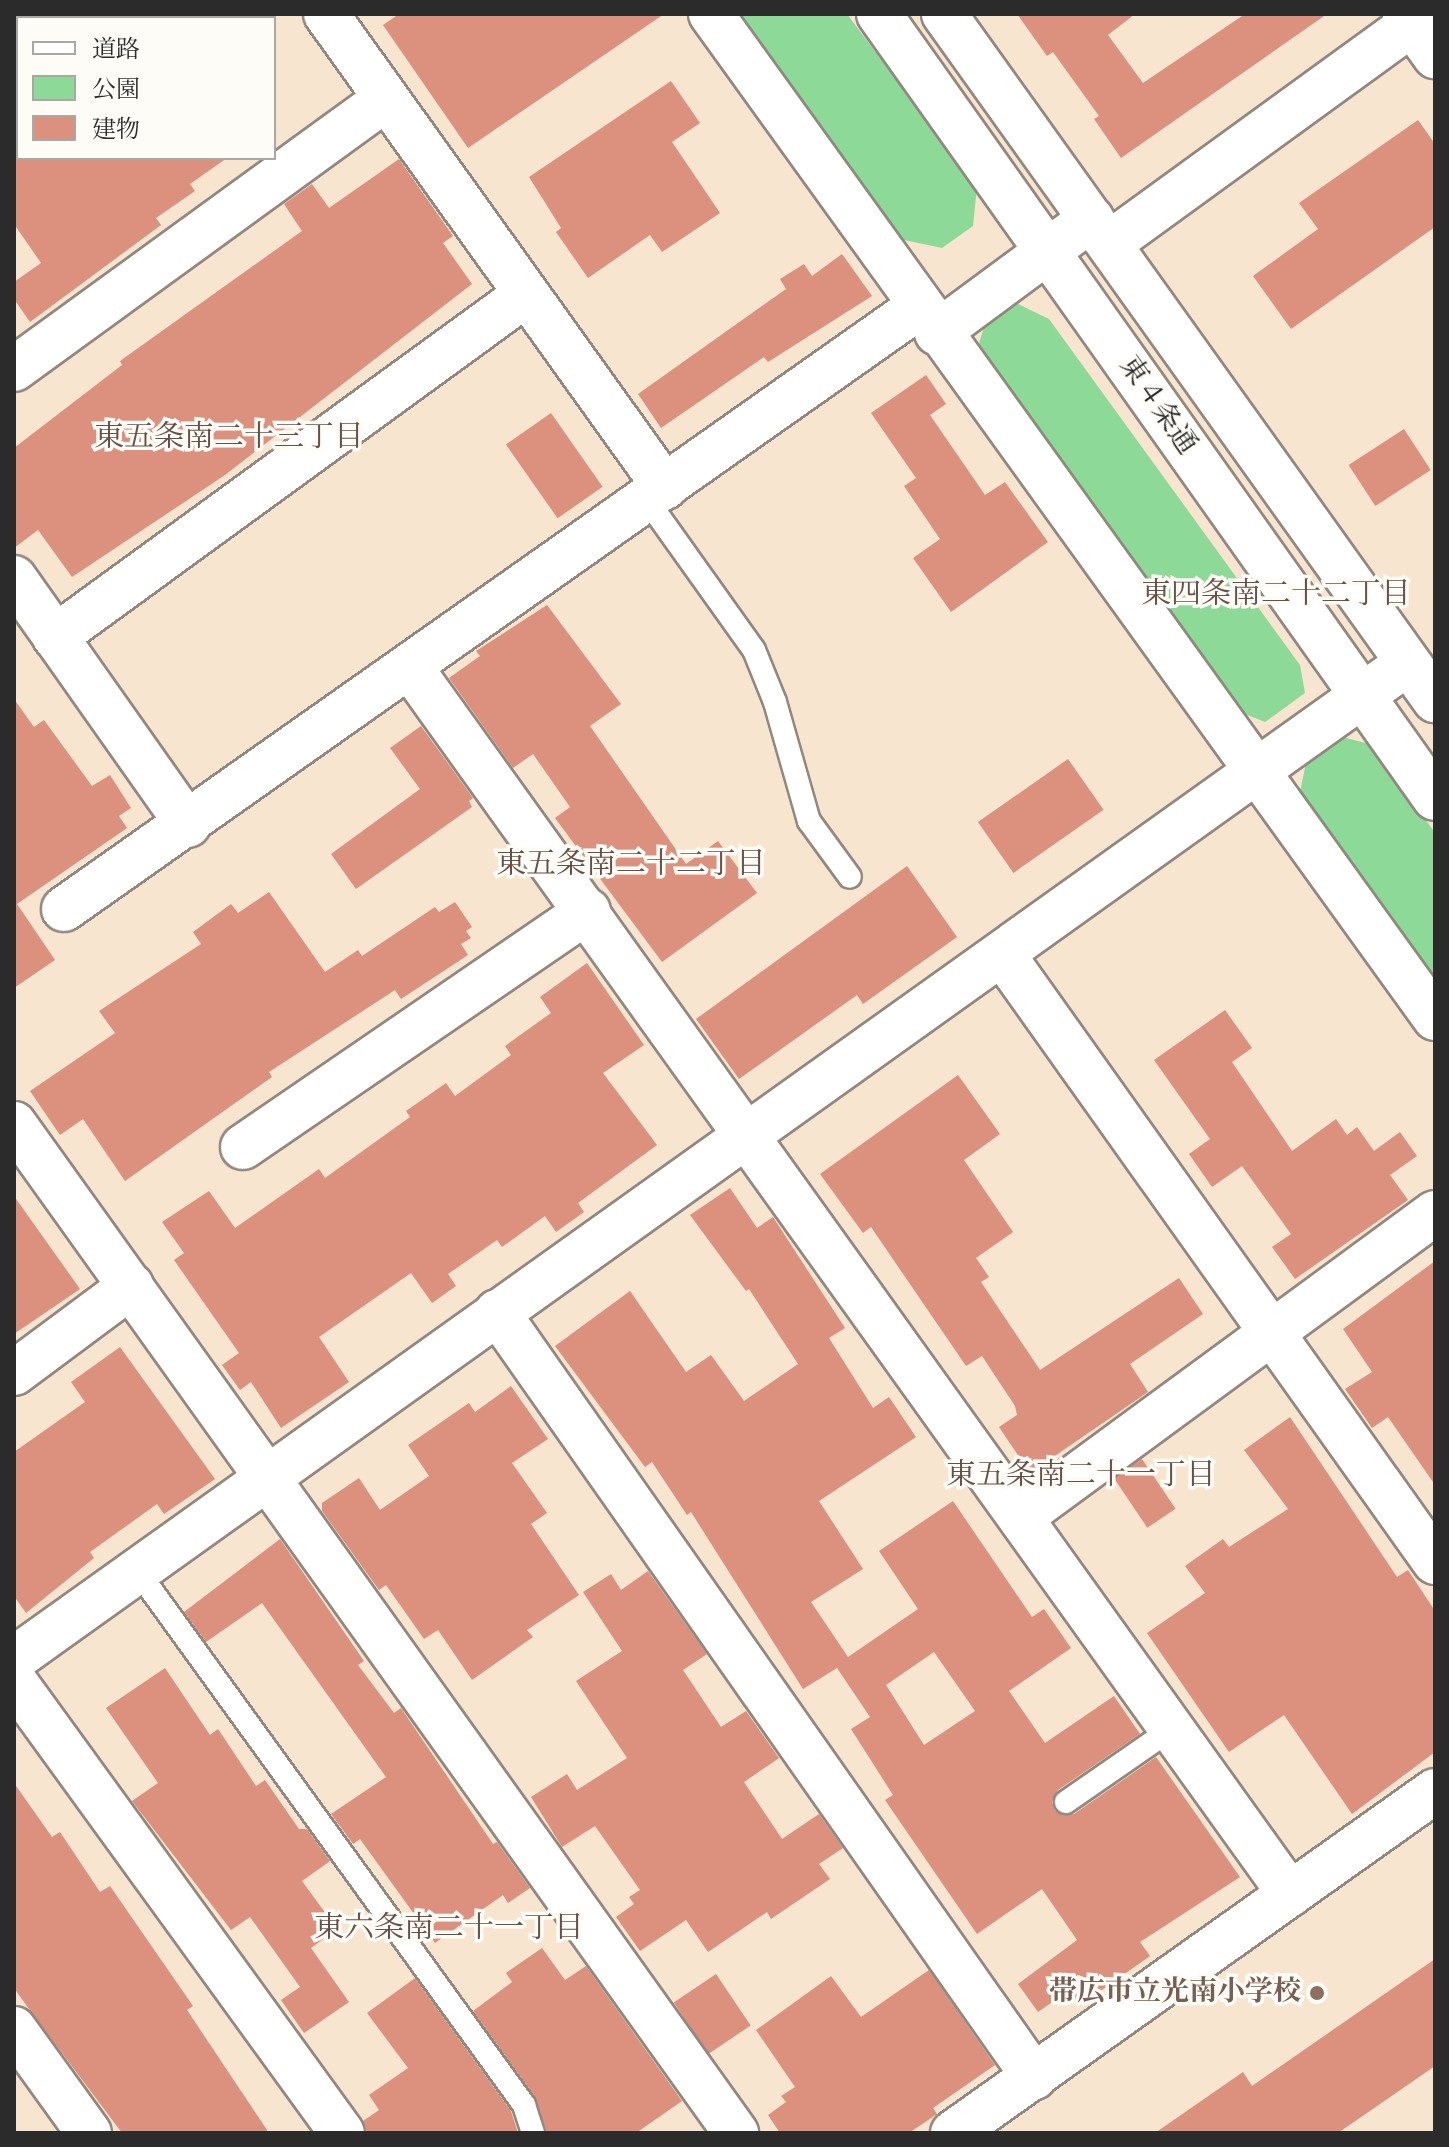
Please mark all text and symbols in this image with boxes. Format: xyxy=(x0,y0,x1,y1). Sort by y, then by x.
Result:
legend xyxy=(16,16,276,160)
text: 道路 xyxy=(92,34,140,68)
text: 公園 xyxy=(92,74,140,108)
text: 建物 xyxy=(92,114,140,148)
street label: 東４条通 xyxy=(1111,350,1203,462)
district label: 東五条南二十三丁目 xyxy=(94,420,364,456)
district label: 東四条南二十二丁目 xyxy=(1141,577,1411,613)
district label: 東五条南二十二丁目 xyxy=(496,847,766,883)
district label: 東五条南二十一丁目 xyxy=(946,1458,1216,1494)
district label: 東六条南二十一丁目 xyxy=(314,1911,584,1947)
place label: 帯広市立光南小学校 xyxy=(1049,1976,1301,2010)
marker: 帯広市立光南小学校 xyxy=(1308,1984,1326,2002)

